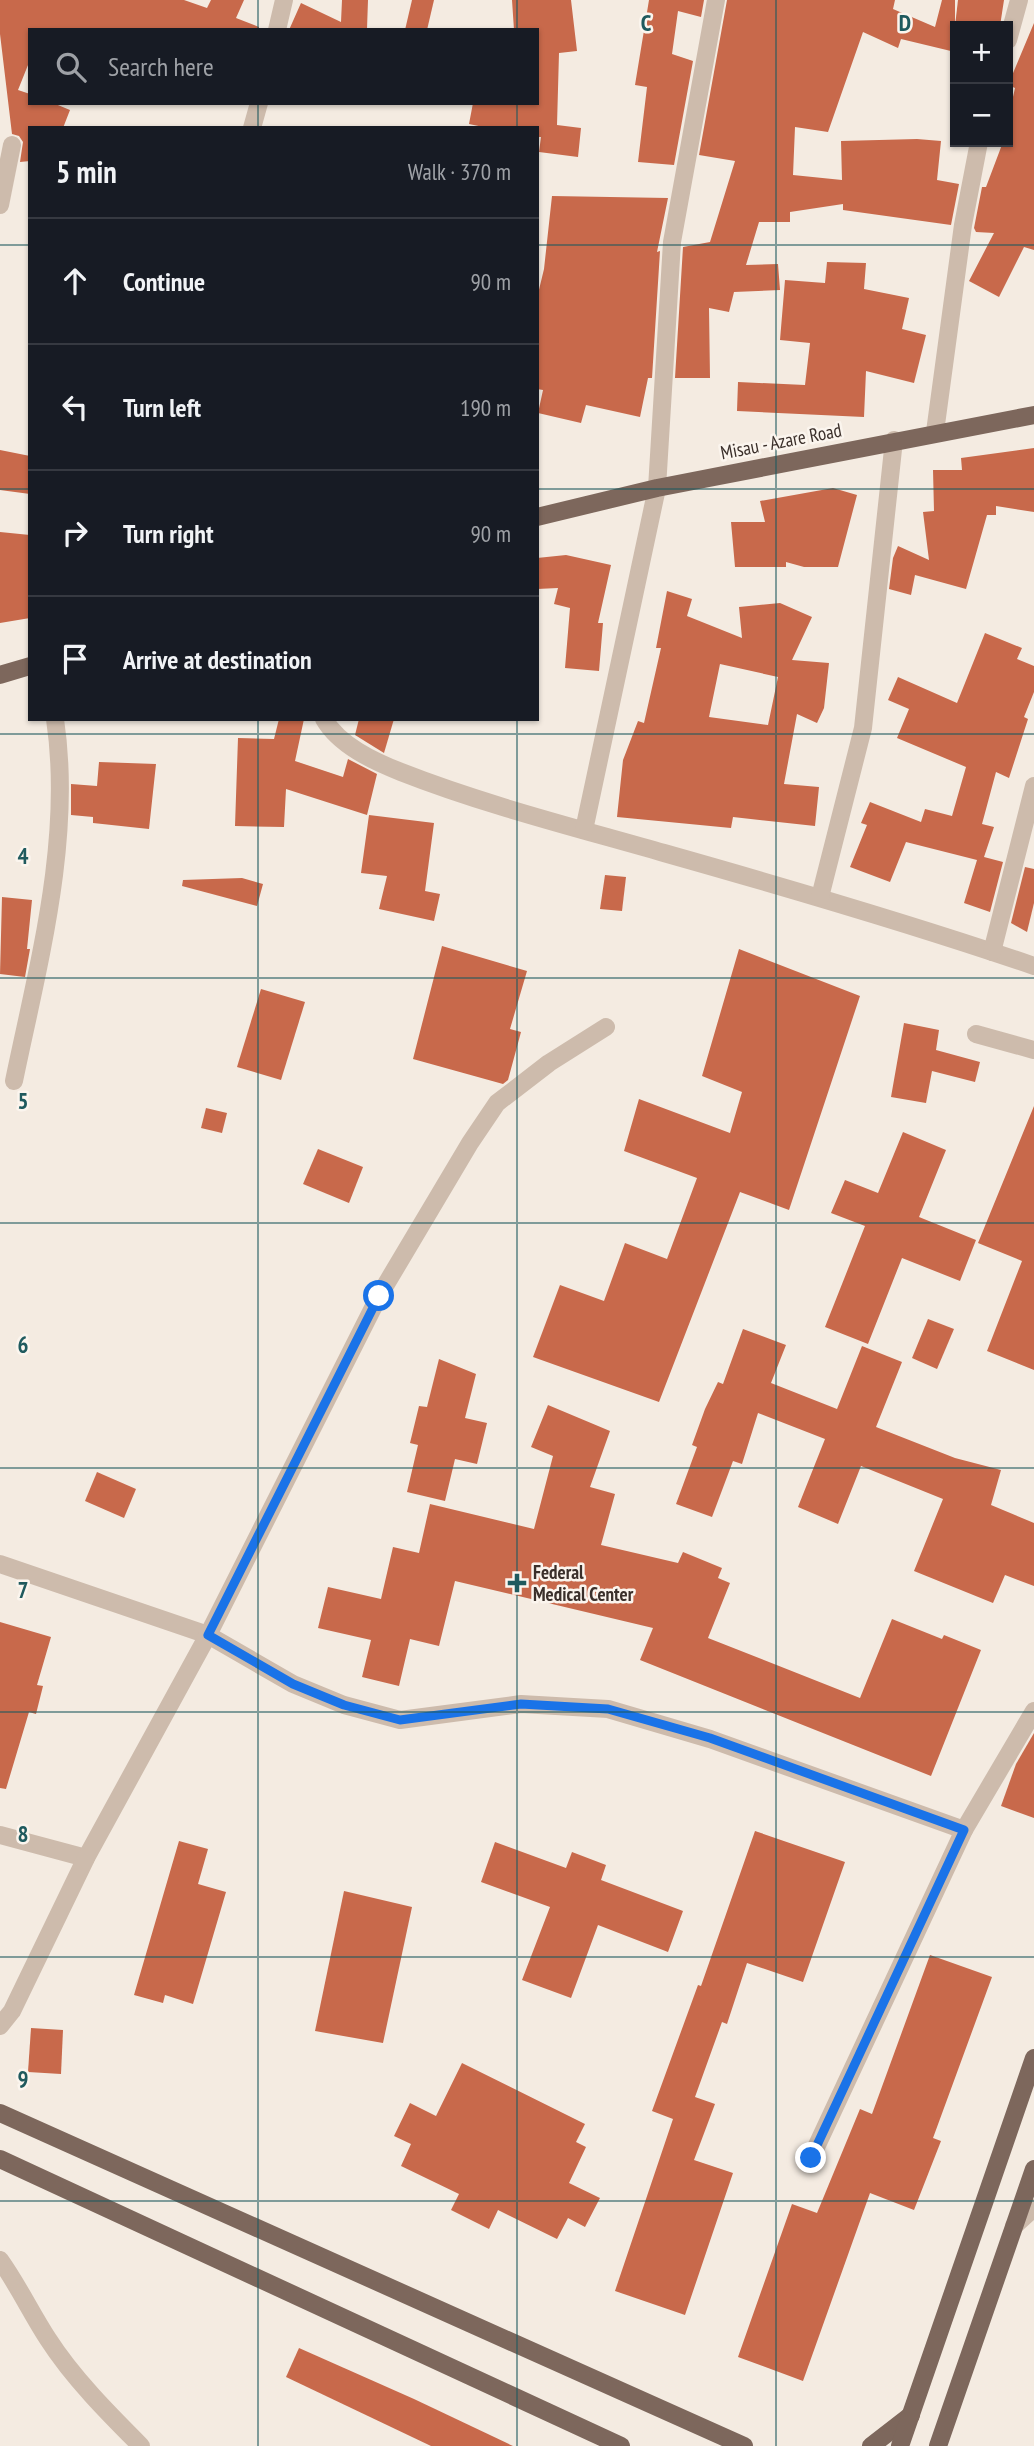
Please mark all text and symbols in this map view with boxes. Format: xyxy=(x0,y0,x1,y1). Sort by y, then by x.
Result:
text: C xyxy=(641,8,652,37)
text: D xyxy=(899,8,911,37)
map controls xyxy=(950,21,1013,147)
button: + xyxy=(950,21,1013,84)
search box xyxy=(28,28,539,105)
icon: search xyxy=(52,48,90,86)
text: Search here xyxy=(108,50,214,83)
button: − xyxy=(950,84,1013,147)
text: 5 min xyxy=(56,152,117,191)
text: Walk · 370 m xyxy=(408,157,511,186)
icon: ahead xyxy=(56,262,94,300)
text: Continue xyxy=(123,265,205,298)
text: 90 m xyxy=(470,267,511,296)
icon: left xyxy=(56,388,94,426)
text: Turn left xyxy=(123,391,201,424)
text: 190 m xyxy=(460,393,511,422)
street label: Misau - Azare Road xyxy=(718,418,844,464)
icon: right xyxy=(56,514,94,552)
text: Turn right xyxy=(123,517,214,550)
text: 90 m xyxy=(470,519,511,548)
icon: arrive xyxy=(56,640,94,678)
text: Arrive at destination xyxy=(123,643,312,676)
text: 4 xyxy=(18,841,29,870)
text: 5 xyxy=(18,1086,29,1115)
route start xyxy=(363,1280,394,1311)
text: 6 xyxy=(18,1330,29,1359)
place label: Federal Medical Center xyxy=(533,1560,634,1606)
marker: Federal Medical Center xyxy=(507,1573,527,1593)
text: 7 xyxy=(18,1575,29,1604)
text: 8 xyxy=(18,1819,29,1848)
text: 9 xyxy=(18,2064,29,2093)
route end xyxy=(795,2142,826,2173)

